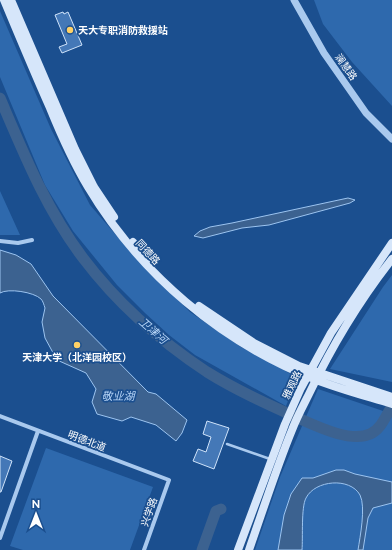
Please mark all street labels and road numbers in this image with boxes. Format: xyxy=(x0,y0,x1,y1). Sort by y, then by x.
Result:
street label: 澜慧路 xyxy=(333,52,359,82)
street label: 同德路 xyxy=(134,237,162,267)
street label: 雅观路 xyxy=(280,369,304,401)
street label: 明德北道 xyxy=(66,429,108,453)
street label: 兴学路 xyxy=(139,496,159,528)

